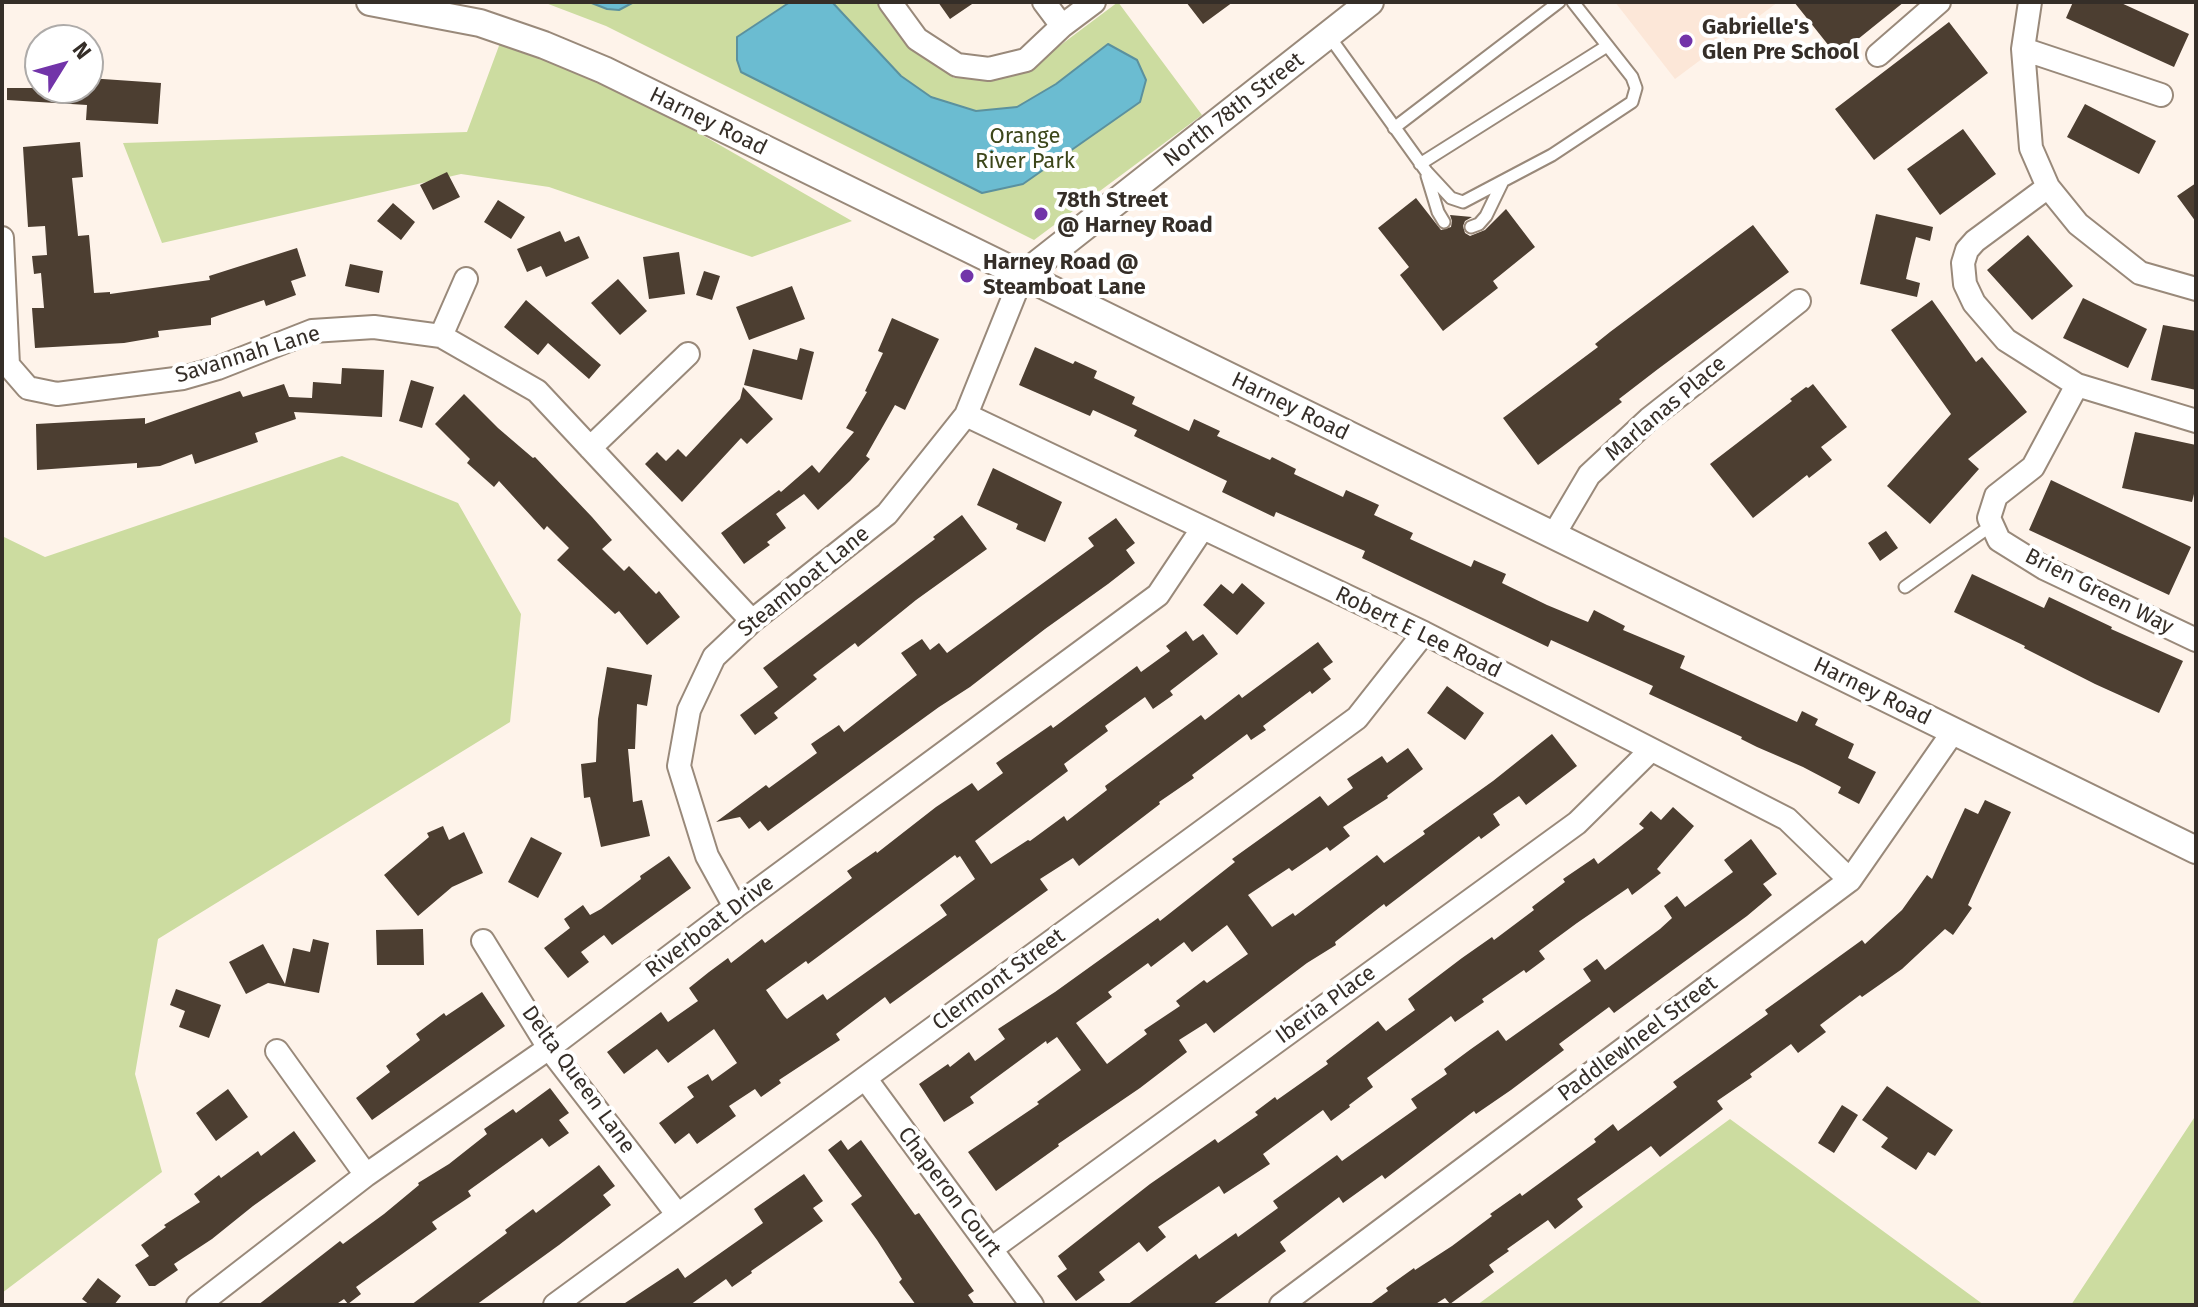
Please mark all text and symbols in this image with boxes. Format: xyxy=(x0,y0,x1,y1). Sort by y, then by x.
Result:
place label: Gabrielle's Glen Pre School xyxy=(1702,15,1859,66)
north arrow xyxy=(24,24,104,104)
marker: Gabrielle's Glen Pre School xyxy=(1677,32,1695,50)
text: N xyxy=(67,37,97,64)
street label: North 78th Street xyxy=(1159,47,1309,173)
street label: Harney Road xyxy=(645,82,771,162)
park label: Orange River Park xyxy=(975,124,1075,176)
place label: 78th Street @ Harney Road xyxy=(1057,188,1213,240)
marker: 78th Street @ Harney Road xyxy=(1032,205,1050,223)
place label: Harney Road @ Steamboat Lane xyxy=(983,250,1146,302)
marker: Harney Road @ Steamboat Lane xyxy=(958,267,976,285)
street label: Savannah Lane xyxy=(172,320,324,390)
street label: Marlanas Place xyxy=(1600,351,1732,467)
street label: Harney Road xyxy=(1227,367,1353,447)
street label: Steamboat Lane xyxy=(733,521,875,643)
street label: Brien Green Way xyxy=(2020,543,2178,641)
street label: Robert E Lee Road xyxy=(1331,581,1505,685)
street label: Harney Road xyxy=(1809,652,1935,732)
street label: Riverboat Drive xyxy=(641,870,779,984)
street label: Clermont Street xyxy=(928,923,1070,1037)
street label: Iberia Place xyxy=(1271,960,1381,1050)
street label: Paddlewheel Street xyxy=(1553,970,1723,1108)
street label: Delta Queen Lane xyxy=(515,1001,641,1159)
street label: Chaperon Court xyxy=(892,1122,1006,1262)

